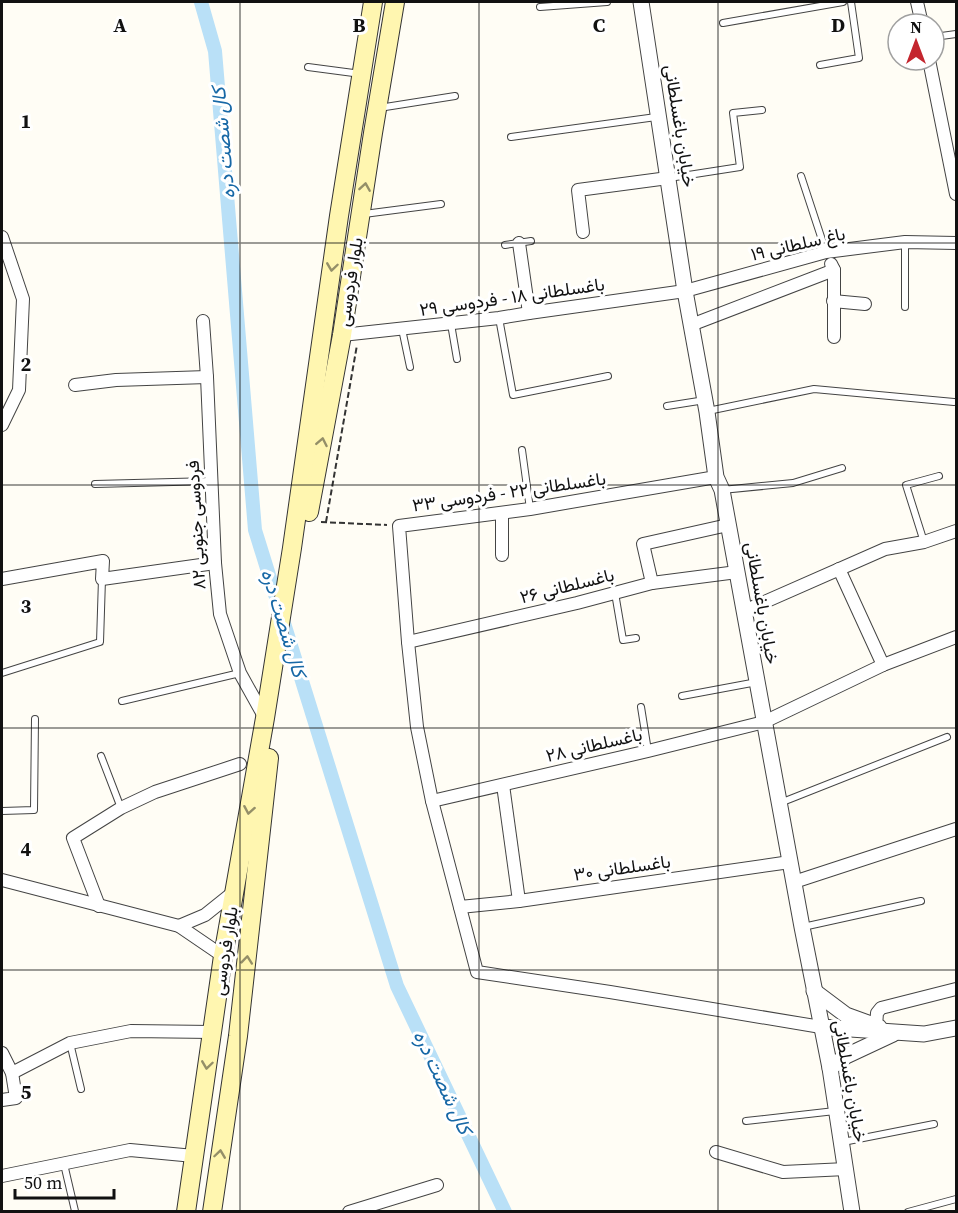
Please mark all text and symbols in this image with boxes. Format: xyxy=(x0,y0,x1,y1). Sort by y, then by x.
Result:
text: A xyxy=(113,11,127,39)
text: B xyxy=(352,11,366,39)
text: C xyxy=(593,11,605,39)
text: D xyxy=(831,11,845,39)
north arrow xyxy=(886,12,946,72)
text: N xyxy=(910,16,922,38)
street label: خیابان باغسلطانی xyxy=(658,63,703,189)
water label: کال شصت دره xyxy=(204,83,242,200)
text: 1 xyxy=(21,107,31,135)
one-way arrow xyxy=(358,183,370,192)
street label: باغ سلطانی ۱۹ xyxy=(748,221,848,267)
street label: بلوار فردوسی xyxy=(330,236,369,328)
one-way arrow xyxy=(326,262,338,271)
street label: باغسلطانی ۱۸ - فردوسی ۲۹ xyxy=(418,271,606,322)
text: 2 xyxy=(21,350,32,378)
one-way arrow xyxy=(315,437,328,447)
street label: فردوسی جنوبی ۸۲ xyxy=(180,460,211,590)
street label: باغسلطانی ۲۲ - فردوسی ۳۳ xyxy=(411,466,607,517)
street label: خیابان باغسلطانی xyxy=(739,540,786,666)
street label: باغسلطانی ۲۶ xyxy=(517,562,617,609)
water label: کال شصت دره xyxy=(254,565,315,684)
text: 3 xyxy=(21,592,32,620)
street label: باغسلطانی ۲۸ xyxy=(543,721,645,768)
one-way arrow xyxy=(243,805,256,815)
text: 4 xyxy=(21,835,32,863)
street label: باغسلطانی ۳۰ xyxy=(572,848,672,887)
street label: بلوار فردوسی xyxy=(205,905,244,997)
one-way arrow xyxy=(240,956,253,965)
street label: خیابان باغسلطانی xyxy=(827,1018,874,1144)
water label: کال شصت دره xyxy=(407,1025,481,1141)
one-way arrow xyxy=(202,1060,214,1069)
text: 5 xyxy=(21,1078,32,1106)
one-way arrow xyxy=(214,1149,226,1158)
scale bar xyxy=(15,1162,114,1200)
text: 50 m xyxy=(24,1170,62,1195)

